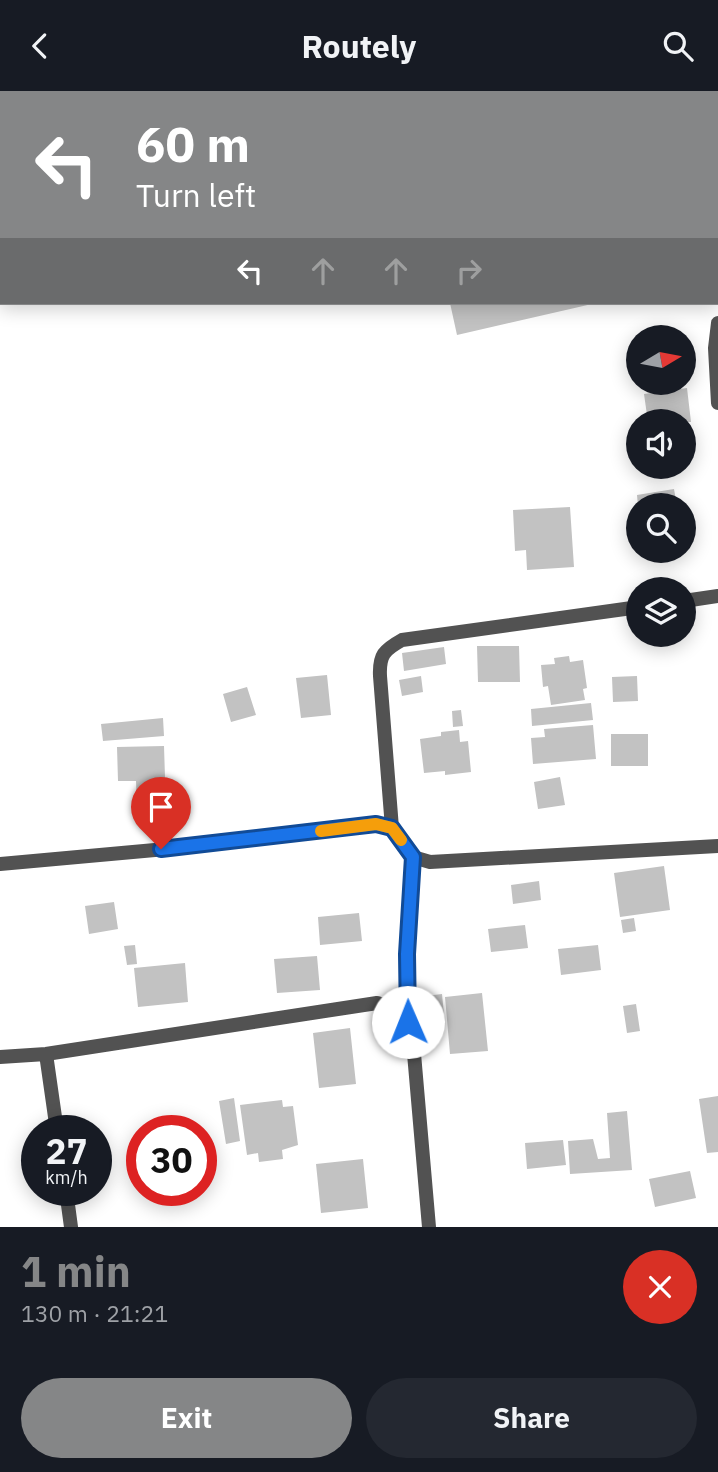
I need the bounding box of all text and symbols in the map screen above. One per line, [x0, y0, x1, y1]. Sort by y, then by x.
text: Routely [302, 25, 416, 67]
icon: back [21, 27, 59, 65]
icon: search [659, 27, 697, 65]
text: 60 m [136, 112, 250, 175]
icon: left [21, 119, 112, 210]
text: Turn left [136, 174, 256, 216]
icon: left [231, 252, 269, 290]
icon: ahead [304, 252, 342, 290]
icon: ahead [377, 252, 415, 290]
icon: right [450, 252, 488, 290]
north arrow [626, 325, 696, 395]
map controls [626, 325, 696, 647]
button: sound [626, 409, 696, 479]
button: search [626, 493, 696, 563]
button: layers [626, 577, 696, 647]
pin [131, 777, 191, 849]
icon: arrive [142, 788, 180, 826]
position arrow [371, 985, 445, 1059]
speed limit sign: 30 [126, 1115, 217, 1206]
text: 27 [45, 1128, 88, 1174]
text: km/h [45, 1166, 88, 1189]
text: 1 min [21, 1244, 131, 1299]
button: close [623, 1250, 697, 1324]
text: 130 m · 21:21 [21, 1298, 168, 1328]
button: Exit [21, 1378, 352, 1458]
button: Share [366, 1378, 697, 1458]

